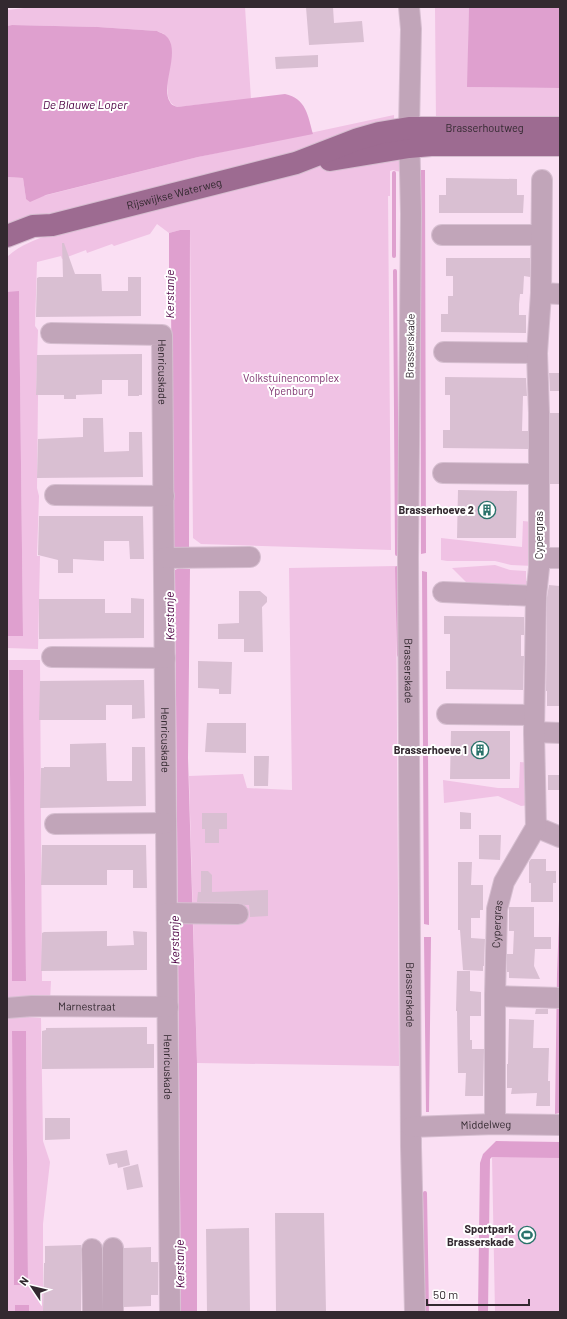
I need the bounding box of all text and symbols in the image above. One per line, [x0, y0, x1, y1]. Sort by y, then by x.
water label: De Blauwe Loper [43, 97, 128, 111]
street label: Brasserhoutweg [446, 121, 524, 134]
street label: Rijswijkse Waterweg [125, 175, 223, 212]
water label: Kerstanje [162, 270, 176, 318]
street label: Brasserskade [402, 313, 417, 379]
street label: Henricuskade [156, 339, 170, 405]
park label: Volkstuinencomplex Ypenburg [243, 371, 339, 397]
building icon: Brasserhoeve 2 [477, 500, 497, 520]
place label: Brasserhoeve 2 [399, 503, 474, 516]
street label: Cypergras [532, 511, 545, 559]
water label: Kerstanje [162, 592, 176, 641]
street label: Brasserskade [402, 638, 416, 704]
street label: Henricuskade [159, 707, 173, 773]
building icon: Brasserhoeve 1 [470, 740, 490, 760]
place label: Brasserhoeve 1 [394, 743, 467, 756]
street label: Cypergras [489, 898, 505, 948]
water label: Kerstanje [167, 916, 181, 965]
street label: Brasserskade [404, 962, 417, 1028]
street label: Marnestraat [58, 999, 116, 1013]
street label: Henricuskade [162, 1034, 175, 1100]
street label: Middelweg [460, 1117, 511, 1131]
place label: Sportpark Brasserskade [447, 1222, 514, 1248]
sports icon: Sportpark Brasserskade [517, 1225, 537, 1245]
water label: Kerstanje [172, 1240, 186, 1289]
north arrow [12, 1267, 52, 1307]
text: N [16, 1274, 31, 1288]
scale bar [427, 1281, 529, 1307]
text: 50 m [433, 1287, 458, 1301]

